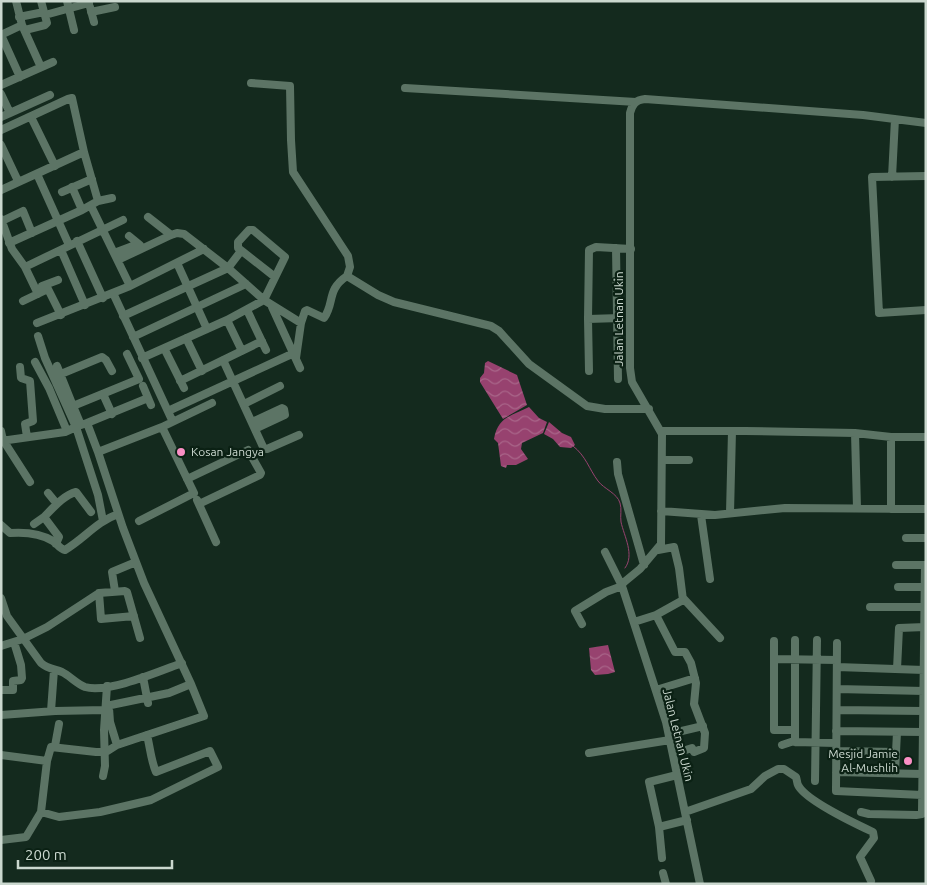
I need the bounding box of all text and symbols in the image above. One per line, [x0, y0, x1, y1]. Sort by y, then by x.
street label: Jalan Letnan Ukin [612, 271, 625, 367]
place label: Kosan Jangya [191, 445, 264, 458]
marker: Kosan Jangya [175, 446, 187, 458]
street label: Jalan Letnan Ukin [661, 687, 696, 783]
place label: Mesjid Jamie Al-Mushlih [828, 747, 898, 774]
marker: Mesjid Jamie Al-Mushlih [902, 755, 914, 767]
scale bar [18, 838, 171, 870]
text: 200 m [25, 846, 67, 863]

